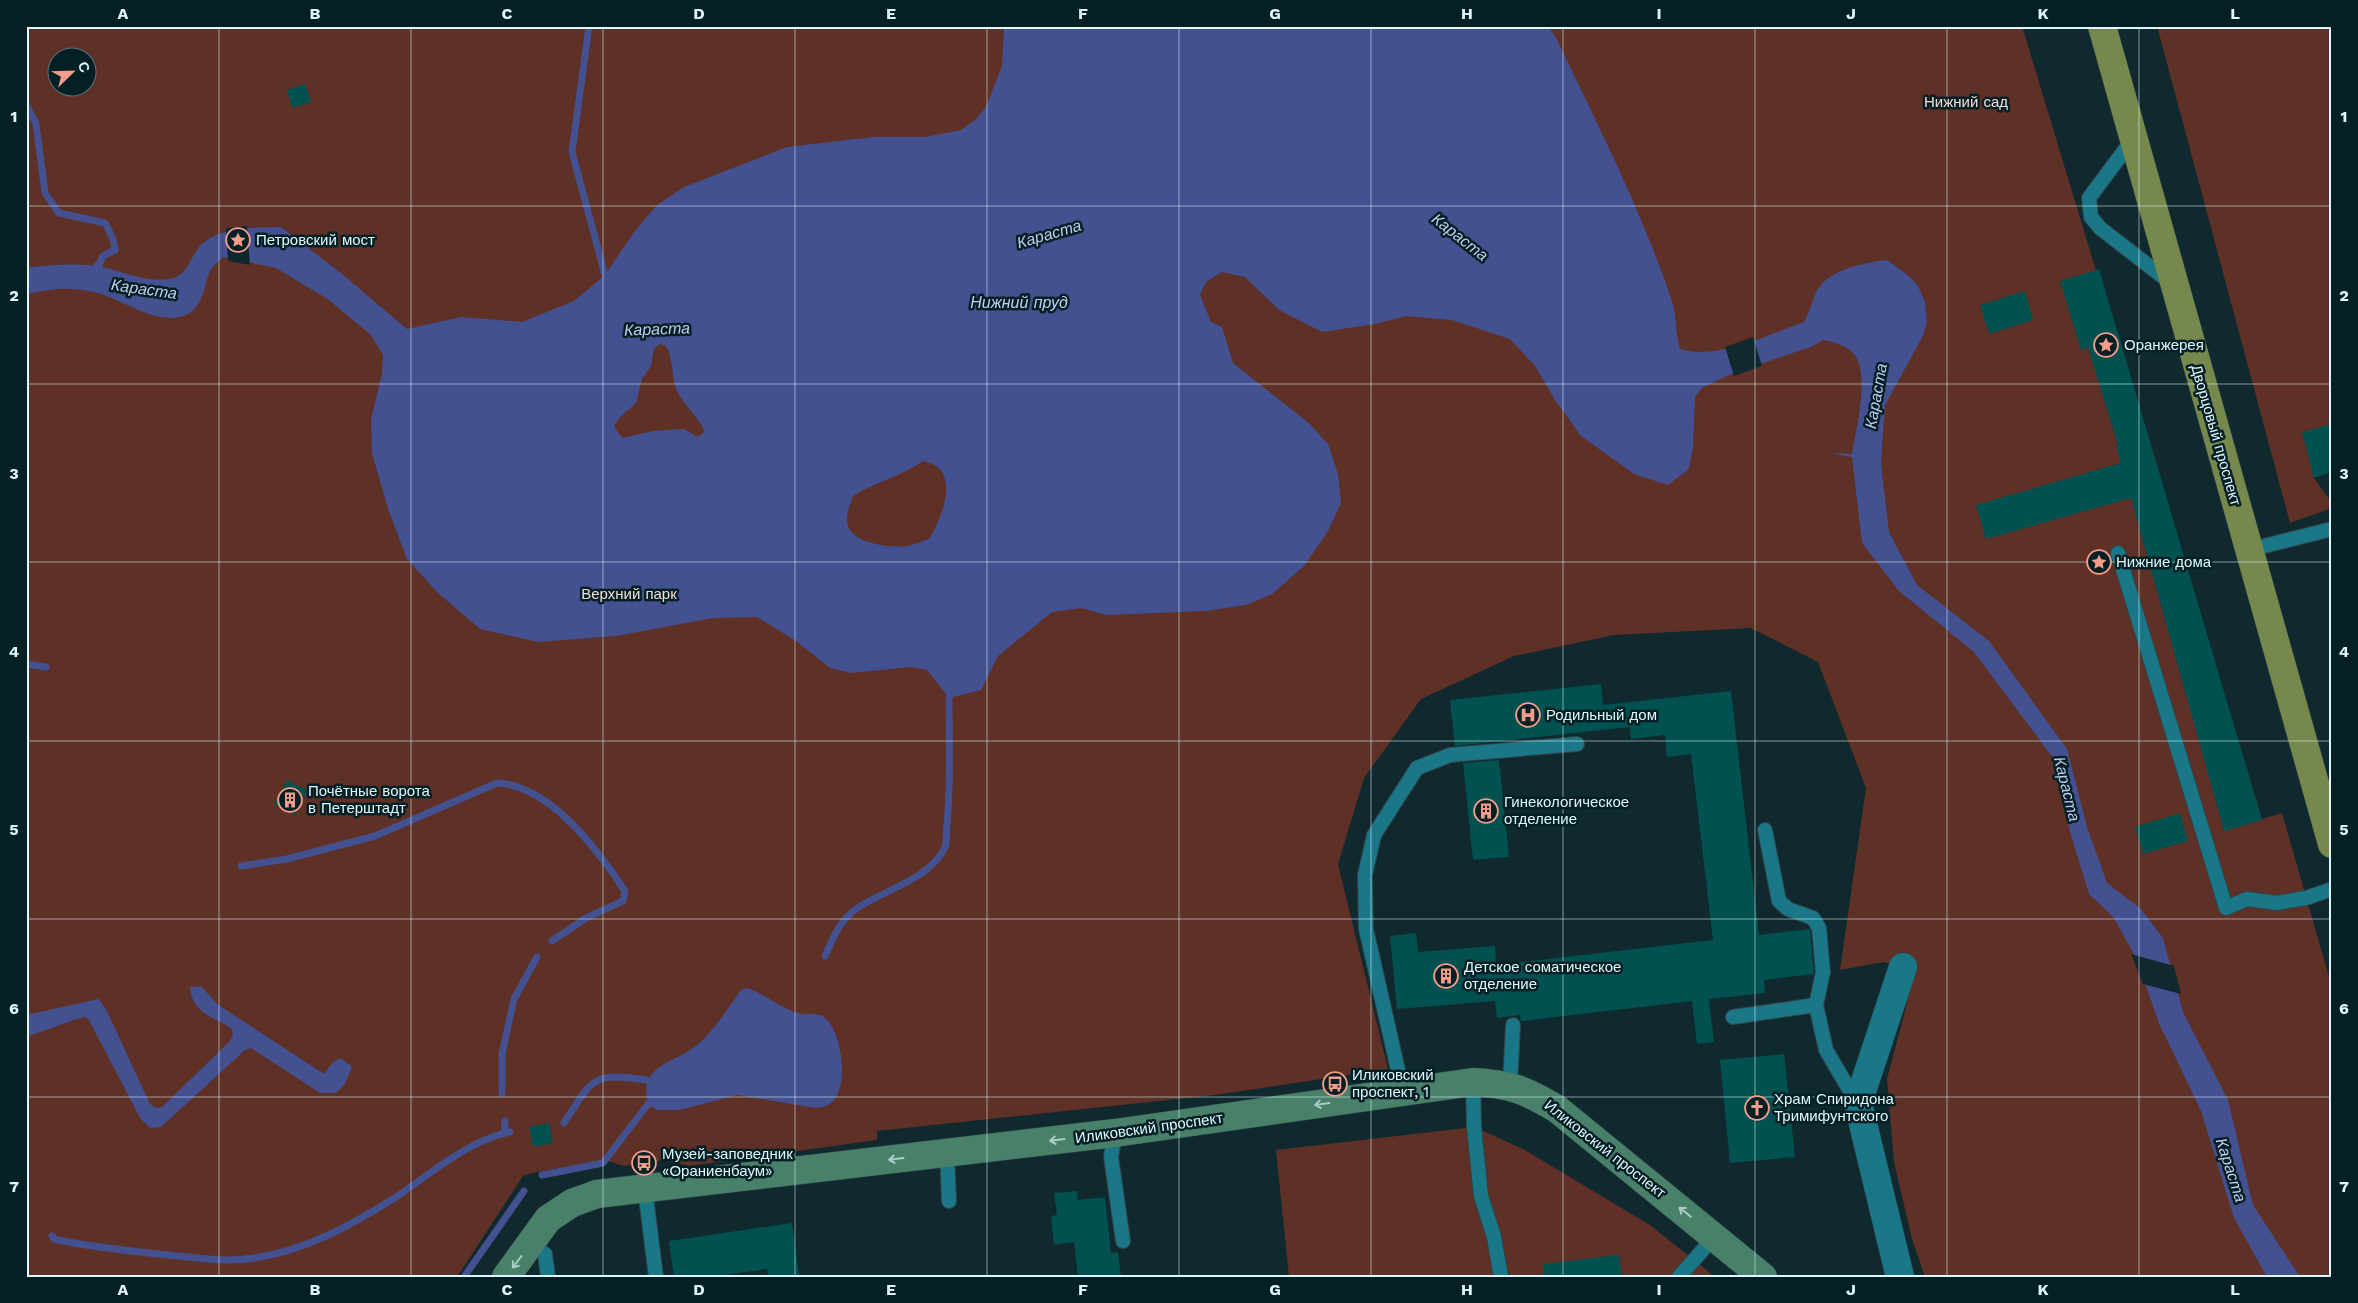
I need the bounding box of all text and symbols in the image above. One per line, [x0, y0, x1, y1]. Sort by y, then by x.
text: A [118, 4, 129, 23]
text: B [310, 4, 321, 23]
text: C [502, 4, 513, 23]
text: D [693, 4, 705, 23]
text: E [886, 4, 896, 23]
text: F [1078, 4, 1088, 23]
text: G [1269, 4, 1281, 23]
text: H [1461, 4, 1473, 23]
text: I [1656, 4, 1662, 23]
text: J [1846, 4, 1856, 23]
text: K [2037, 4, 2049, 23]
text: L [2230, 4, 2240, 23]
north arrow [48, 48, 98, 98]
text: С [75, 59, 93, 75]
park label: Нижний сад [1924, 93, 2008, 111]
text: 1 [11, 107, 17, 126]
text: 1 [2341, 107, 2347, 126]
water label: Караста [1428, 209, 1492, 265]
water label: Караста [1015, 216, 1084, 252]
place icon: Петровский мост [225, 227, 251, 253]
place label: Петровский мост [256, 231, 375, 249]
water label: Караста [110, 275, 178, 303]
text: 2 [9, 286, 19, 305]
text: 2 [2339, 286, 2349, 305]
water label: Нижний пруд [970, 293, 1068, 312]
water label: Караста [624, 318, 690, 340]
place icon: Оранжерея [2093, 332, 2119, 358]
place label: Оранжерея [2124, 336, 2204, 354]
water label: Караста [1861, 362, 1891, 430]
street label: Дворцовый проспект [2187, 362, 2245, 508]
text: 3 [9, 464, 19, 483]
text: 3 [2339, 464, 2349, 483]
place icon: Нижние дома [2086, 549, 2112, 575]
place label: Нижние дома [2116, 553, 2212, 571]
park label: Верхний парк [581, 585, 677, 603]
text: 4 [9, 642, 19, 661]
text: 4 [2339, 642, 2349, 661]
hospital icon: Родильный дом [1515, 702, 1541, 728]
place label: Родильный дом [1546, 706, 1657, 724]
water label: Караста [2050, 755, 2084, 823]
place label: Почётные ворота в Петерштадт [308, 782, 431, 817]
building icon: Почётные ворота в Петерштадт [277, 787, 303, 813]
place label: Гинекологическое отделение [1504, 793, 1629, 828]
building icon: Гинекологическое отделение [1473, 798, 1499, 824]
text: 5 [9, 820, 19, 839]
text: 5 [2339, 820, 2349, 839]
place label: Детское соматическое отделение [1464, 958, 1621, 993]
building icon: Детское соматическое отделение [1433, 963, 1459, 989]
text: 6 [9, 999, 19, 1018]
text: 6 [2339, 999, 2349, 1018]
place label: Иликовский проспект, 1 [1352, 1066, 1434, 1101]
bus stop icon: Иликовский проспект, 1 [1322, 1071, 1348, 1097]
place label: Храм Спиридона Тримифунтского [1774, 1090, 1895, 1125]
church icon: Храм Спиридона Тримифунтского [1744, 1095, 1770, 1121]
street label: Иликовский проспект [1541, 1096, 1669, 1202]
one-way arrow [1314, 1099, 1330, 1109]
street label: Иликовский проспект [1074, 1109, 1224, 1147]
one-way arrow [1049, 1135, 1065, 1145]
water label: Караста [2212, 1136, 2250, 1204]
place label: Музей-заповедник «Ораниенбаум» [662, 1145, 793, 1180]
bus stop icon: Музей-заповедник «Ораниенбаум» [631, 1150, 657, 1176]
one-way arrow [888, 1154, 904, 1164]
text: 7 [9, 1177, 19, 1196]
text: 7 [2339, 1177, 2349, 1196]
one-way arrow [1679, 1207, 1692, 1218]
one-way arrow [511, 1255, 522, 1268]
text: A [118, 1280, 129, 1299]
text: B [310, 1280, 321, 1299]
text: C [502, 1280, 513, 1299]
text: D [693, 1280, 705, 1299]
text: E [886, 1280, 896, 1299]
text: F [1078, 1280, 1088, 1299]
text: G [1269, 1280, 1281, 1299]
text: H [1461, 1280, 1473, 1299]
text: I [1656, 1280, 1662, 1299]
text: J [1846, 1280, 1856, 1299]
text: K [2037, 1280, 2049, 1299]
text: L [2230, 1280, 2240, 1299]

